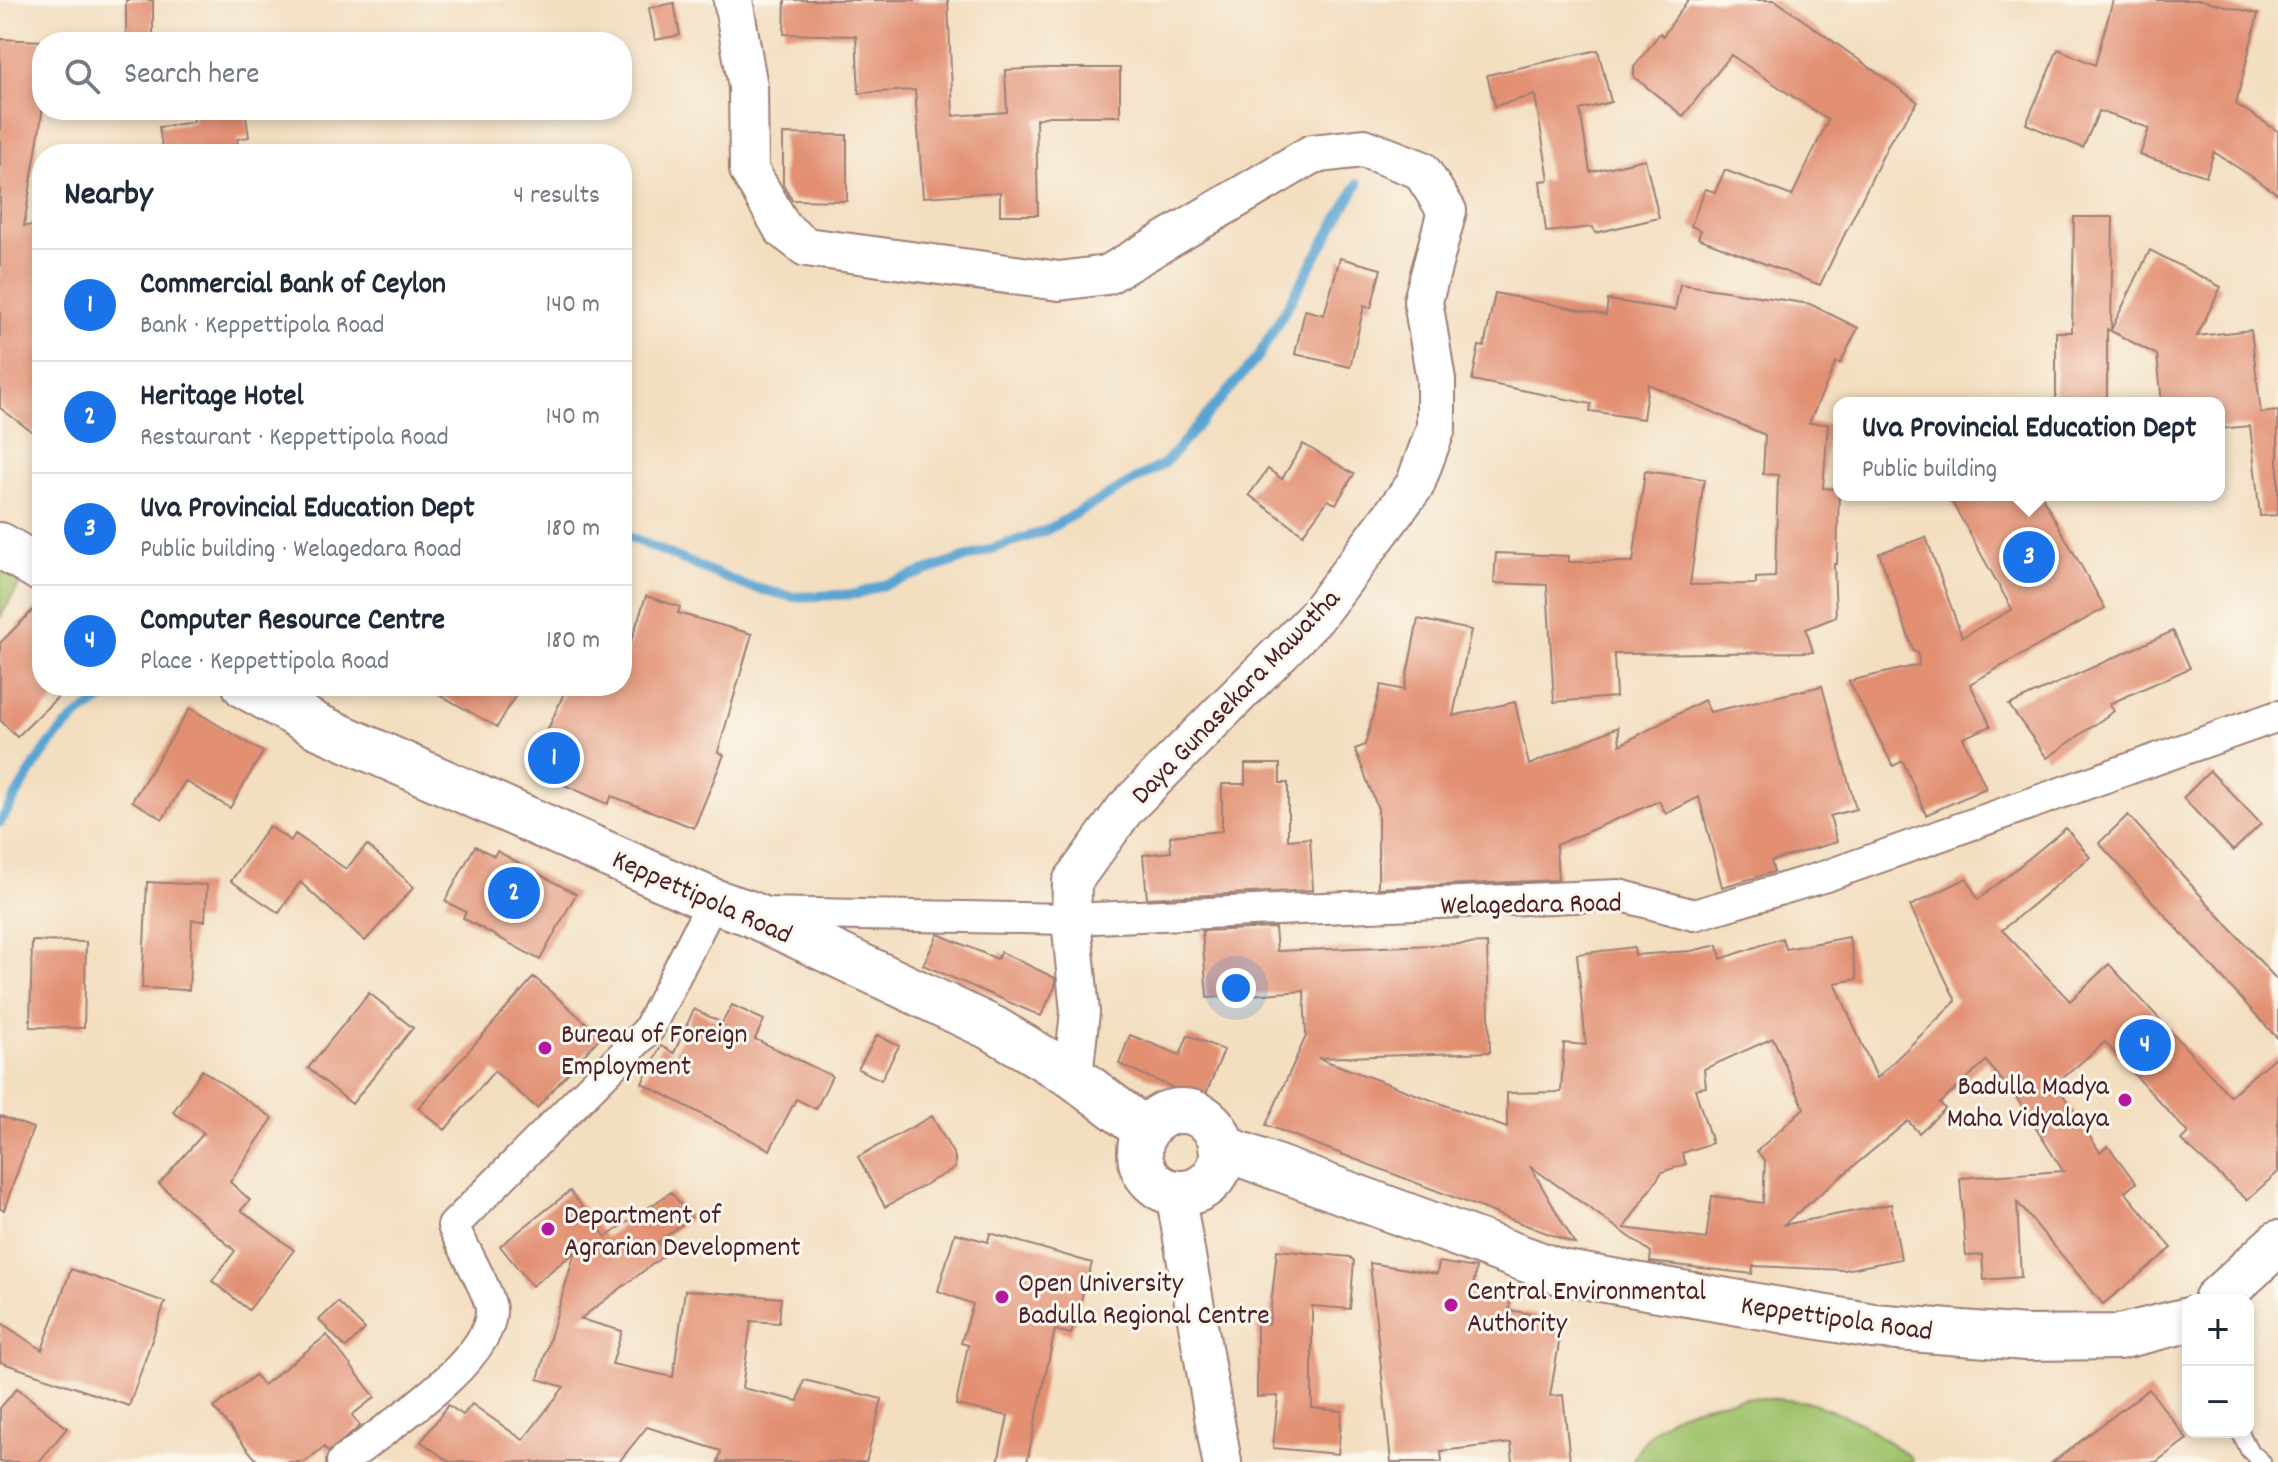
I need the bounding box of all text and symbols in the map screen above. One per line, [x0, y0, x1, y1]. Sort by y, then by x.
search box [32, 32, 632, 120]
icon: search [60, 54, 104, 98]
text: Search here [124, 55, 260, 98]
text: Nearby [64, 172, 153, 221]
text: 4 results [513, 178, 600, 215]
text: Commercial Bank of Ceylon [140, 265, 446, 308]
text: 1 [87, 287, 93, 324]
text: 140 m [546, 287, 600, 324]
text: Bank · Keppettipola Road [140, 308, 384, 345]
text: Heritage Hotel [140, 377, 304, 420]
popup [1833, 397, 2225, 501]
text: 2 [84, 399, 96, 436]
text: 140 m [546, 399, 600, 436]
text: Uva Provincial Education Dept [1862, 409, 2196, 452]
text: Restaurant · Keppettipola Road [140, 420, 449, 457]
text: Public building [1862, 452, 1997, 489]
text: Uva Provincial Education Dept [140, 489, 474, 532]
text: 3 [84, 511, 96, 548]
text: 180 m [546, 511, 600, 548]
pin: 3 [2003, 527, 2055, 587]
text: Public building · Welagedara Road [140, 532, 462, 569]
street label: Daya Gunasekara Mawatha [1124, 581, 1352, 815]
text: Computer Resource Centre [140, 601, 445, 644]
text: 4 [85, 623, 95, 660]
text: 180 m [546, 623, 600, 660]
text: Place · Keppettipola Road [140, 644, 389, 681]
pin: 1 [528, 728, 580, 788]
street label: Keppettipola Road [605, 842, 797, 957]
pin: 2 [488, 863, 540, 923]
street label: Welagedara Road [1440, 885, 1622, 929]
your location [1216, 968, 1256, 1008]
pin: 4 [2119, 1015, 2171, 1075]
place label: Bureau of Foreign Employment [561, 1017, 747, 1089]
marker: Bureau of Foreign Employment [536, 1039, 554, 1057]
place label: Badulla Madya Maha Vidyalaya [1947, 1069, 2110, 1141]
marker: Badulla Madya Maha Vidyalaya [2116, 1091, 2134, 1109]
place label: Department of Agrarian Development [564, 1198, 801, 1270]
marker: Department of Agrarian Development [539, 1220, 557, 1238]
place label: Open University Badulla Regional Centre [1018, 1266, 1270, 1338]
place label: Central Environmental Authority [1467, 1274, 1706, 1346]
marker: Open University Badulla Regional Centre [993, 1288, 1011, 1306]
street label: Keppettipola Road [1738, 1288, 1935, 1354]
map controls [2182, 1294, 2254, 1438]
button: + [2182, 1294, 2254, 1366]
marker: Central Environmental Authority [1442, 1296, 1460, 1314]
button: − [2182, 1366, 2254, 1438]

